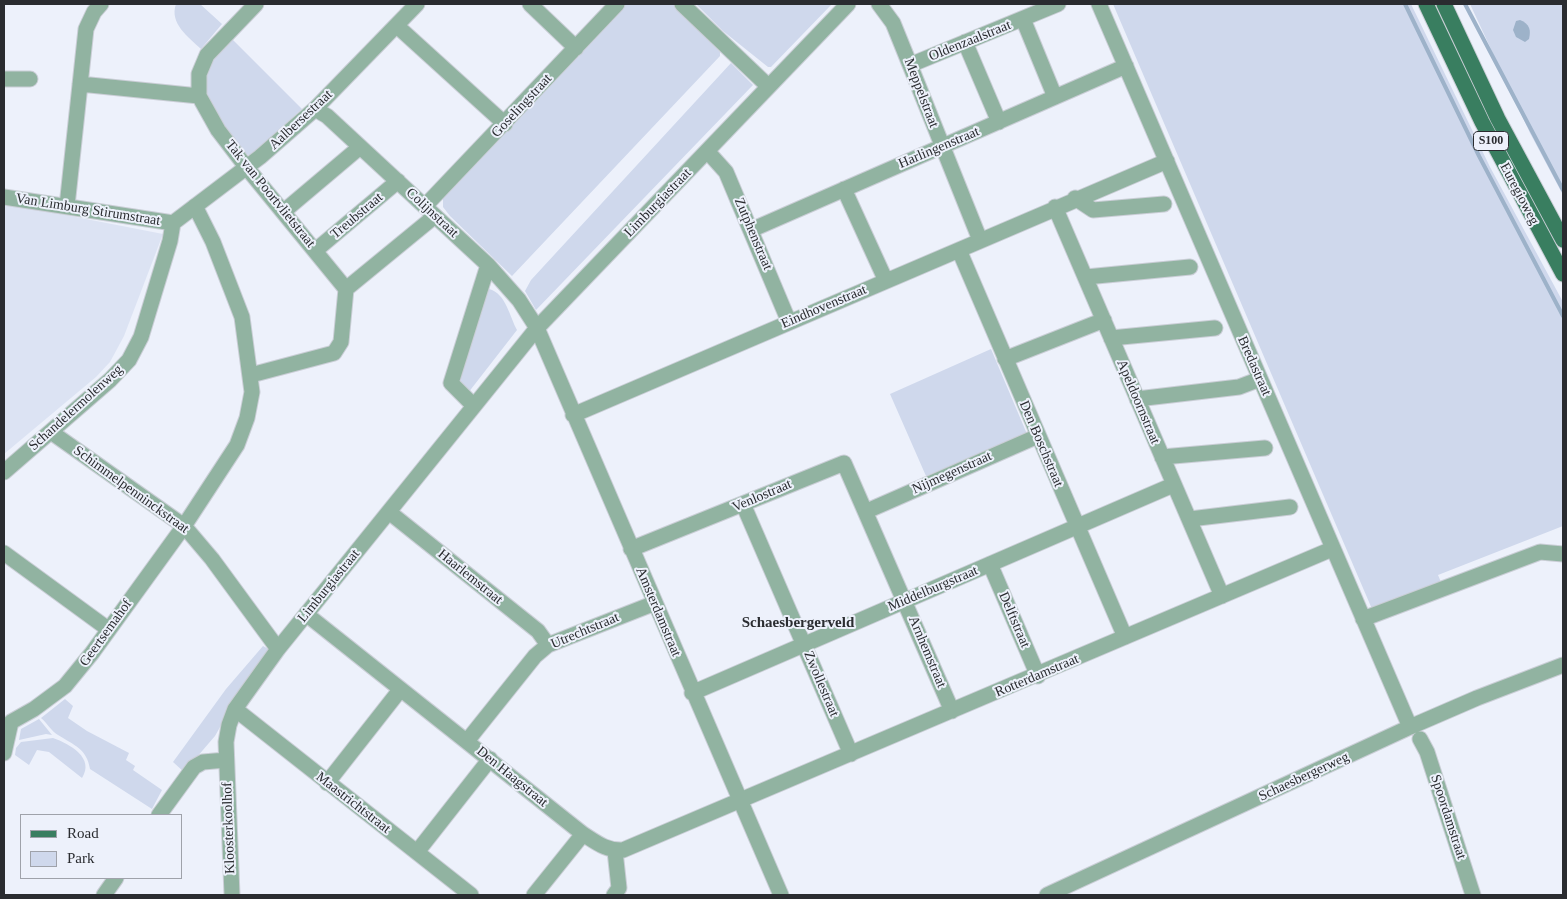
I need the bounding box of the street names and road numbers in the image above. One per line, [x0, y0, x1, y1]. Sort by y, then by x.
street label: Oldenzaalstraat [926, 17, 1014, 65]
street label: Meppelstraat [900, 56, 942, 130]
street label: Goselingstraat [488, 71, 556, 141]
street label: Aalbersestraat [266, 87, 336, 153]
street label: Harlingenstraat [896, 123, 982, 173]
road number: S100 [1474, 132, 1508, 150]
street label: Tak van Poortvlietstraat [221, 137, 319, 251]
street label: Euregioweg [1496, 160, 1542, 228]
street label: Limburgiastraat [621, 165, 695, 241]
street label: Colijnstraat [402, 185, 462, 241]
street label: Treubstraat [327, 189, 387, 243]
street label: Van Limburg Stirumstraat [15, 190, 161, 230]
street label: Zutphenstraat [730, 195, 776, 273]
street label: Eindhovenstraat [779, 281, 869, 333]
street label: Bredastraat [1233, 333, 1275, 399]
street label: Apeldoornstraat [1113, 357, 1163, 447]
street label: Schandelermolenweg [26, 361, 126, 455]
street label: Den Boschstraat [1015, 398, 1067, 490]
street label: Schimmelpenninckstraat [70, 443, 192, 537]
street label: Nijmegenstraat [910, 448, 994, 498]
street label: Venlostraat [730, 476, 794, 516]
street label: Limburgiastraat [294, 546, 364, 626]
street label: Haarlemstraat [434, 546, 506, 608]
street label: Middelburgstraat [885, 562, 981, 616]
street label: Amsterdamstraat [632, 565, 684, 659]
street label: Delftstraat [995, 590, 1033, 650]
street label: Geertsemahof [76, 596, 136, 670]
street label: Utrechtstraat [548, 609, 622, 653]
street label: Arnhemstraat [904, 614, 950, 690]
street label: Zwollestraat [800, 649, 842, 719]
street label: Rotterdamstraat [993, 651, 1081, 701]
street label: Den Haagstraat [473, 743, 551, 811]
street label: Schaesbergerweg [1256, 749, 1352, 805]
street label: Maastrichtstraat [312, 769, 394, 837]
street label: Spoordamstraat [1426, 773, 1470, 861]
street label: Kloosterkoolhof [219, 782, 239, 874]

